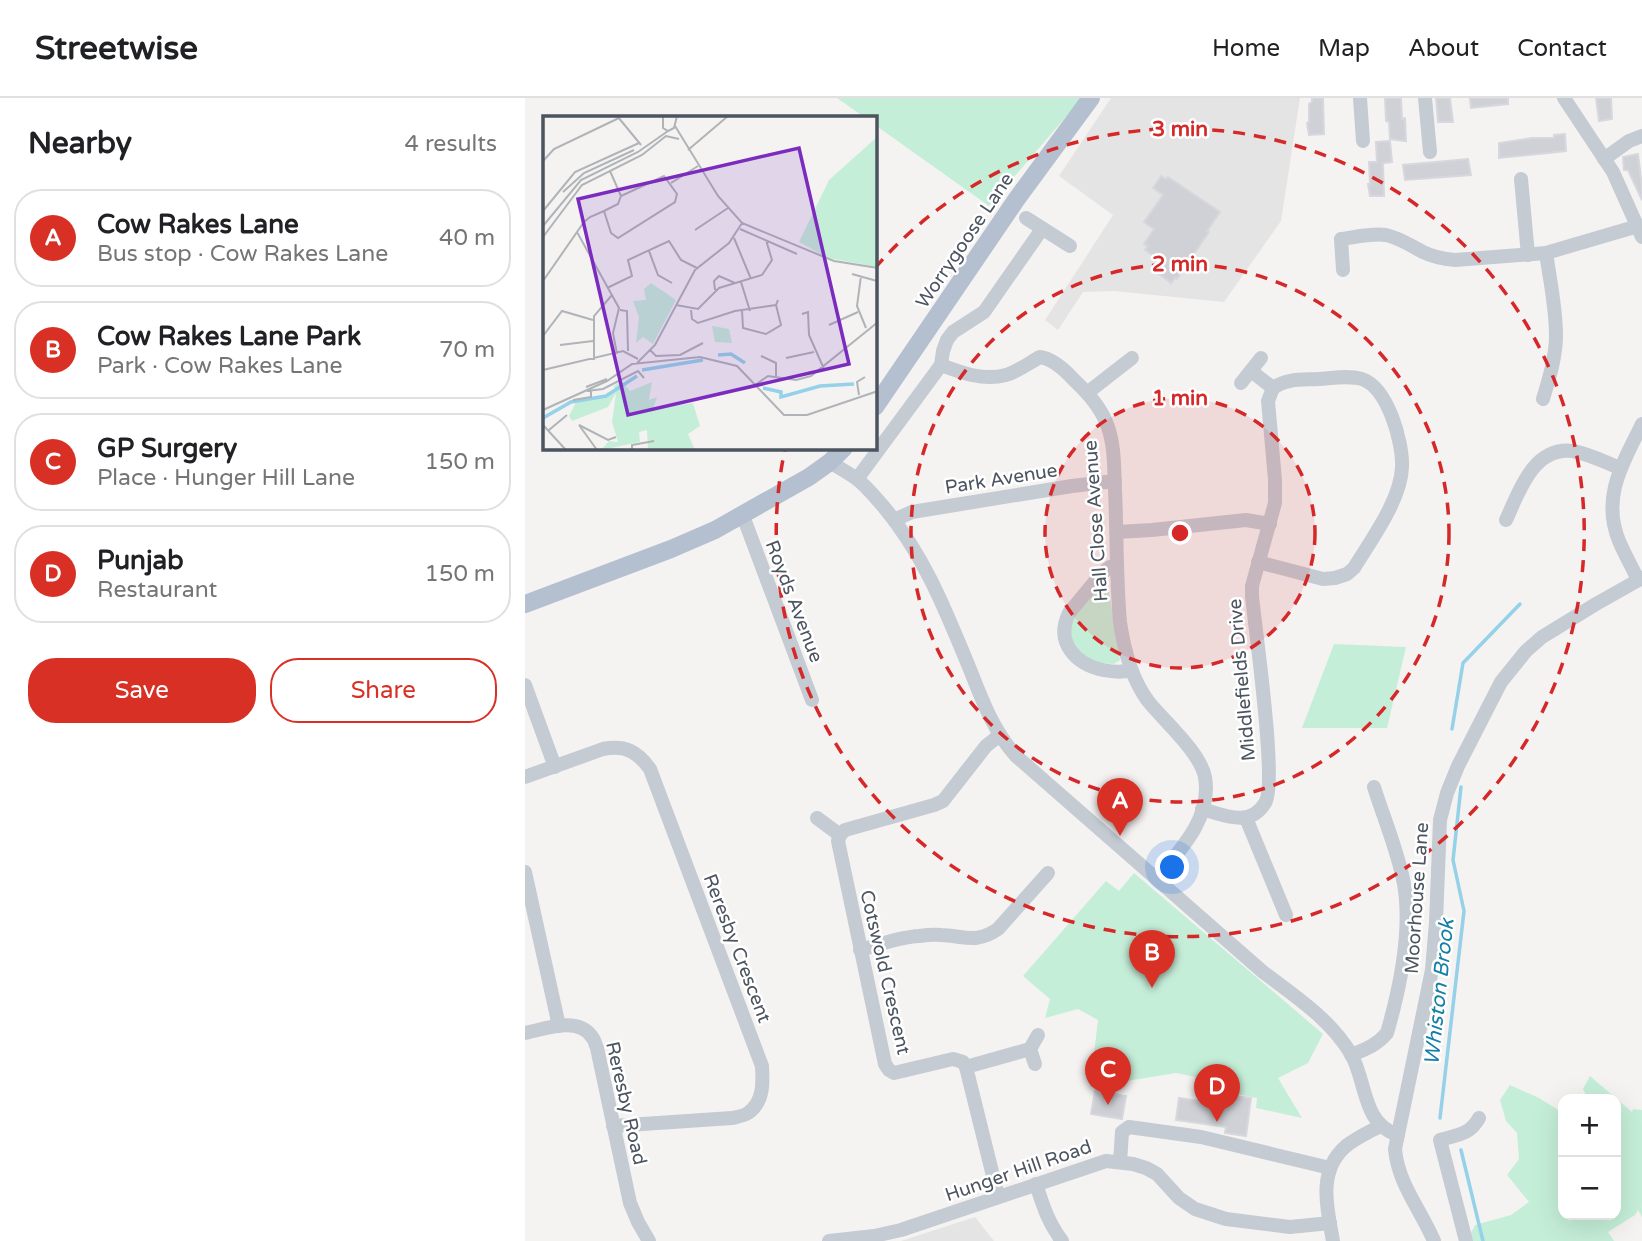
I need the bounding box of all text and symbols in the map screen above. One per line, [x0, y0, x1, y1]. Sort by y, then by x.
text: Streetwise [35, 29, 198, 68]
text: Home [1212, 34, 1280, 63]
text: Map [1318, 34, 1370, 63]
text: About [1408, 34, 1479, 63]
text: Contact [1517, 34, 1607, 63]
inset map [543, 116, 877, 450]
text: 3 min [1152, 117, 1208, 142]
text: Nearby [28, 125, 132, 162]
text: 4 results [404, 130, 497, 158]
street label: Worrygoose Lane [911, 169, 1018, 312]
text: Cow Rakes Lane [97, 209, 299, 240]
text: A [44, 224, 62, 252]
text: 40 m [439, 224, 495, 252]
text: Bus stop · Cow Rakes Lane [97, 240, 388, 268]
text: 2 min [1152, 252, 1208, 277]
text: Cow Rakes Lane Park [97, 321, 361, 352]
text: B [45, 336, 61, 364]
text: 70 m [439, 336, 495, 364]
text: Park · Cow Rakes Lane [97, 352, 343, 380]
text: 1 min [1152, 386, 1208, 411]
text: GP Surgery [97, 433, 237, 464]
street label: Hall Close Avenue [1079, 439, 1113, 602]
text: C [45, 448, 61, 476]
text: 150 m [425, 448, 495, 476]
street label: Park Avenue [943, 459, 1059, 499]
text: Place · Hunger Hill Lane [97, 464, 355, 492]
centre of rings [1168, 521, 1192, 545]
street label: Royds Avenue [761, 537, 827, 666]
text: Punjab [97, 545, 184, 576]
text: D [44, 560, 62, 588]
text: 150 m [425, 560, 495, 588]
text: Restaurant [97, 576, 217, 604]
street label: Middlefields Drive [1224, 598, 1260, 762]
button: Save [28, 658, 256, 723]
button: Share [270, 658, 497, 723]
pin: A [1097, 778, 1143, 836]
street label: Moorhouse Lane [1401, 822, 1433, 975]
your location [1155, 850, 1189, 884]
street label: Reresby Crescent [699, 871, 776, 1026]
street label: Cotswold Crescent [855, 888, 915, 1057]
water label: Whiston Brook [1419, 916, 1460, 1067]
pin: B [1129, 930, 1175, 988]
street label: Reresby Road [601, 1039, 651, 1167]
pin: C [1085, 1047, 1131, 1105]
pin: D [1194, 1064, 1240, 1122]
map controls [1558, 1094, 1621, 1220]
button: + [1558, 1094, 1621, 1157]
street label: Hunger Hill Road [942, 1136, 1094, 1206]
button: − [1558, 1157, 1621, 1220]

